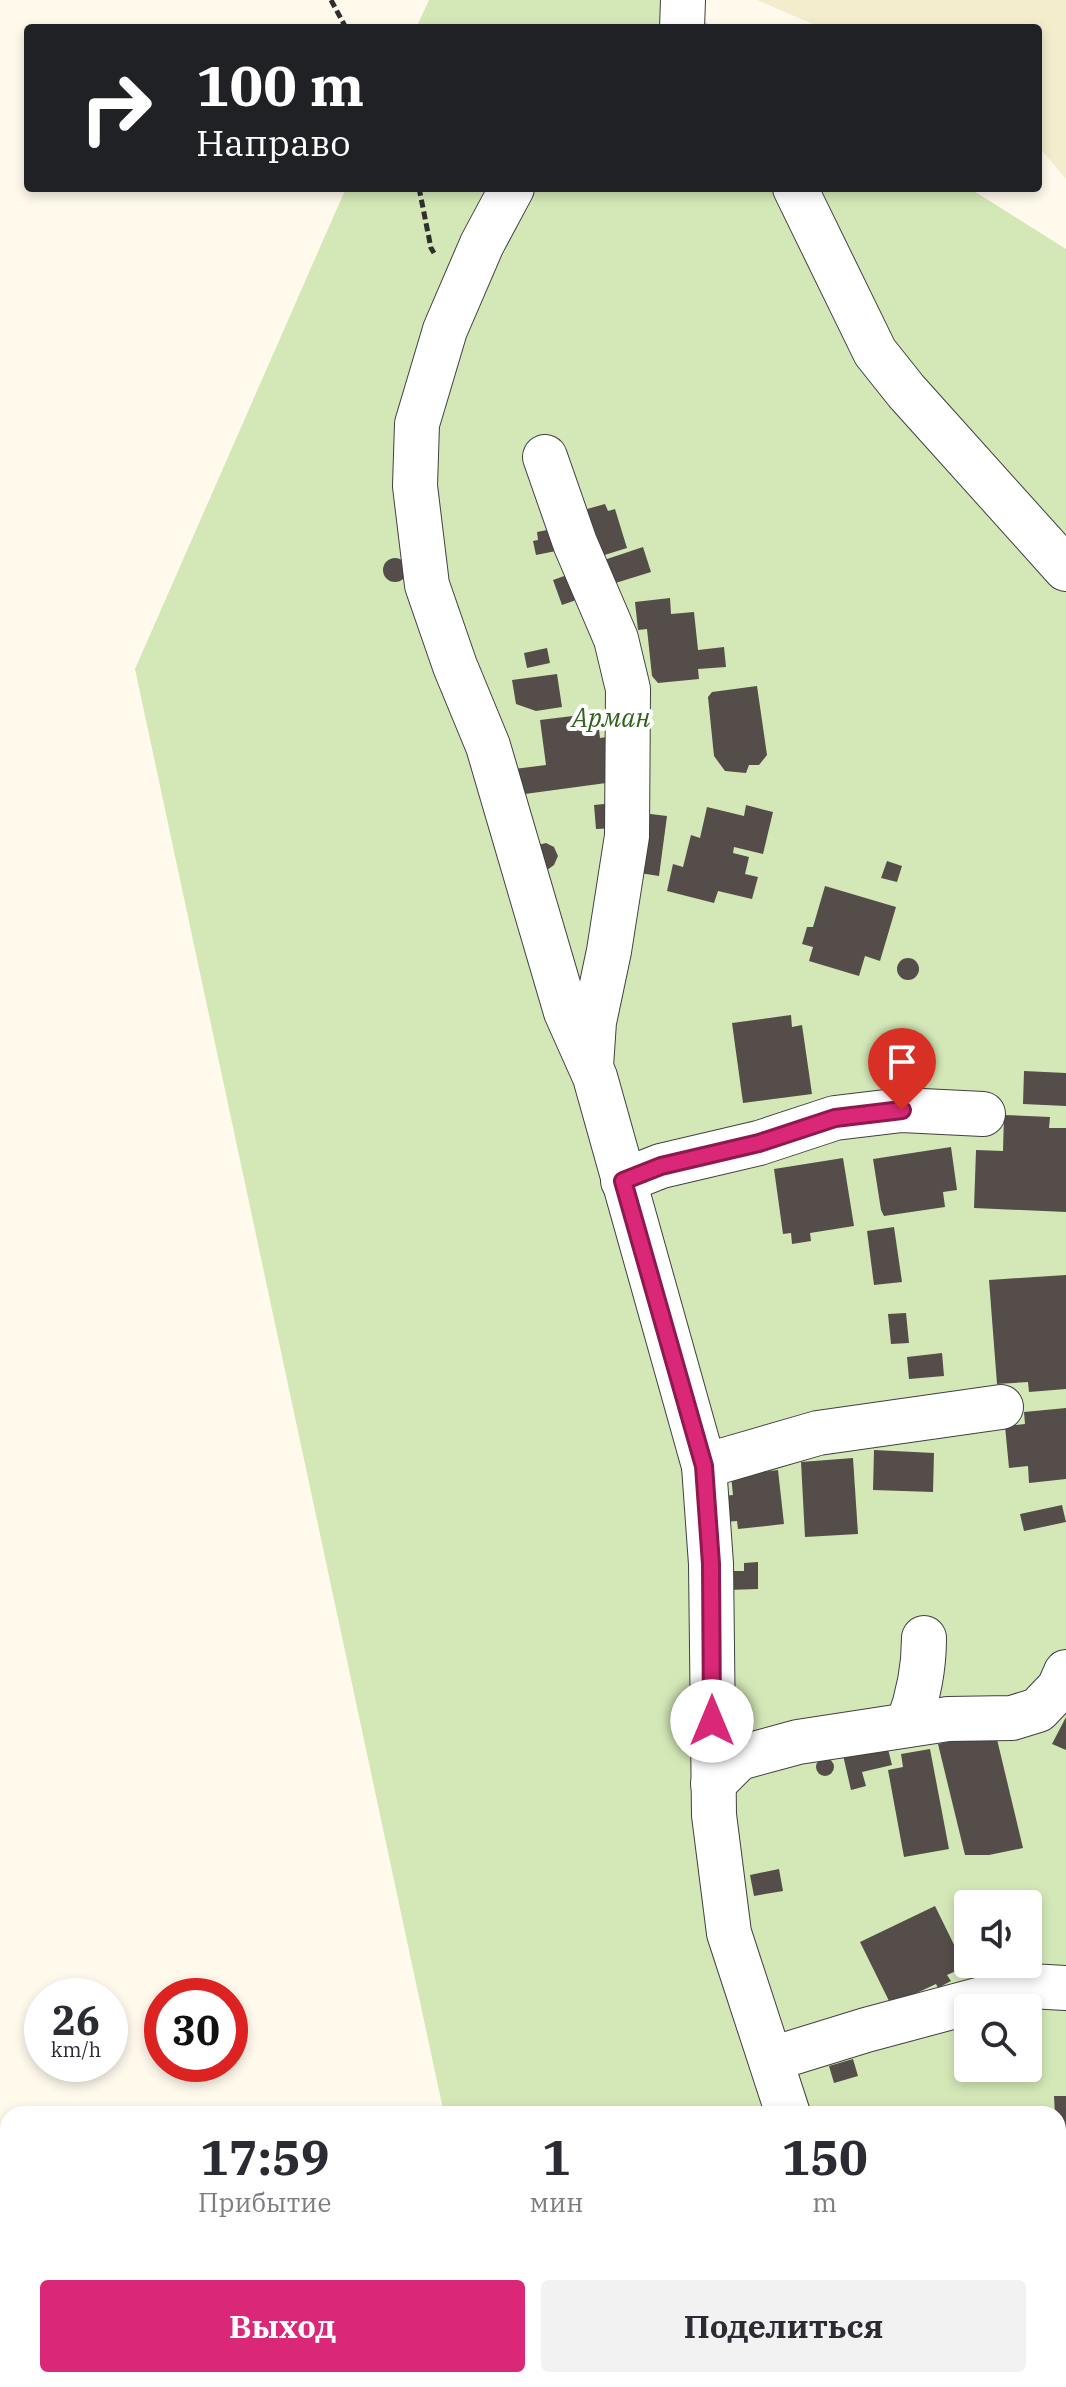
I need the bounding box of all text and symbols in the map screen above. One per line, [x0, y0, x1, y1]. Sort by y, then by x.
text: 100 m [196, 49, 364, 121]
icon: right [64, 56, 168, 160]
text: Направо [196, 119, 351, 166]
park label: Арман [570, 700, 650, 734]
pin [868, 1028, 936, 1110]
icon: arrive [880, 1040, 924, 1084]
position arrow [670, 1679, 754, 1763]
map controls [954, 1890, 1042, 2082]
button: sound [954, 1890, 1042, 1978]
speed limit sign: 30 [144, 1978, 248, 2082]
text: 26 [52, 1994, 100, 2046]
button: search [954, 1994, 1042, 2082]
text: km/h [51, 2036, 101, 2063]
text: 17:59 [200, 2126, 330, 2188]
text: 1 [542, 2126, 571, 2188]
text: 150 [781, 2126, 868, 2188]
text: Прибытие [198, 2185, 331, 2219]
text: мин [530, 2185, 583, 2219]
text: m [812, 2185, 837, 2219]
button: Выход [40, 2280, 525, 2372]
button: Поделиться [541, 2280, 1026, 2372]

